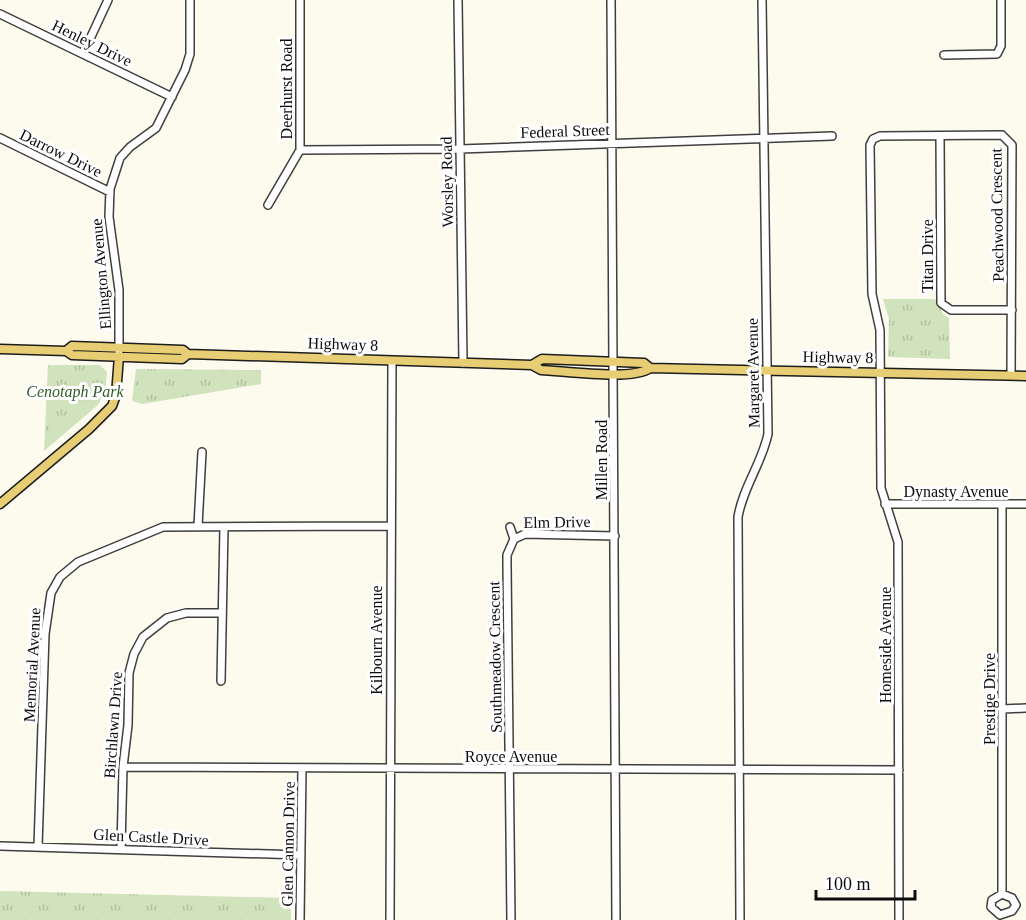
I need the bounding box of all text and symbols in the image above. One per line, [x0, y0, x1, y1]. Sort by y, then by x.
street label: Henley Drive [49, 16, 135, 71]
street label: Deerhurst Road [278, 39, 295, 139]
street label: Federal Street [520, 121, 610, 141]
street label: Darrow Drive [17, 126, 105, 180]
street label: Worsley Road [438, 136, 457, 227]
street label: Peachwood Crescent [987, 147, 1007, 282]
street label: Ellington Avenue [88, 218, 115, 330]
street label: Titan Drive [919, 219, 936, 293]
street label: Margaret Avenue [744, 318, 763, 428]
street label: Highway 8 [307, 334, 379, 355]
street label: Highway 8 [803, 348, 873, 367]
park label: Cenotaph Park [26, 383, 125, 401]
street label: Millen Road [593, 420, 610, 500]
street label: Dynasty Avenue [903, 483, 1009, 501]
street label: Elm Drive [523, 513, 591, 531]
street label: Southmeadow Crescent [485, 581, 505, 733]
street label: Kilbourn Avenue [368, 585, 385, 695]
street label: Homeside Avenue [877, 587, 894, 703]
street label: Memorial Avenue [21, 607, 43, 723]
street label: Prestige Drive [981, 653, 999, 745]
street label: Birchlawn Drive [101, 671, 125, 779]
street label: Royce Avenue [465, 748, 557, 766]
street label: Glen Cannon Drive [278, 781, 298, 907]
street label: Glen Castle Drive [93, 825, 209, 849]
scale bar [816, 863, 915, 901]
text: 100 m [825, 874, 871, 894]

